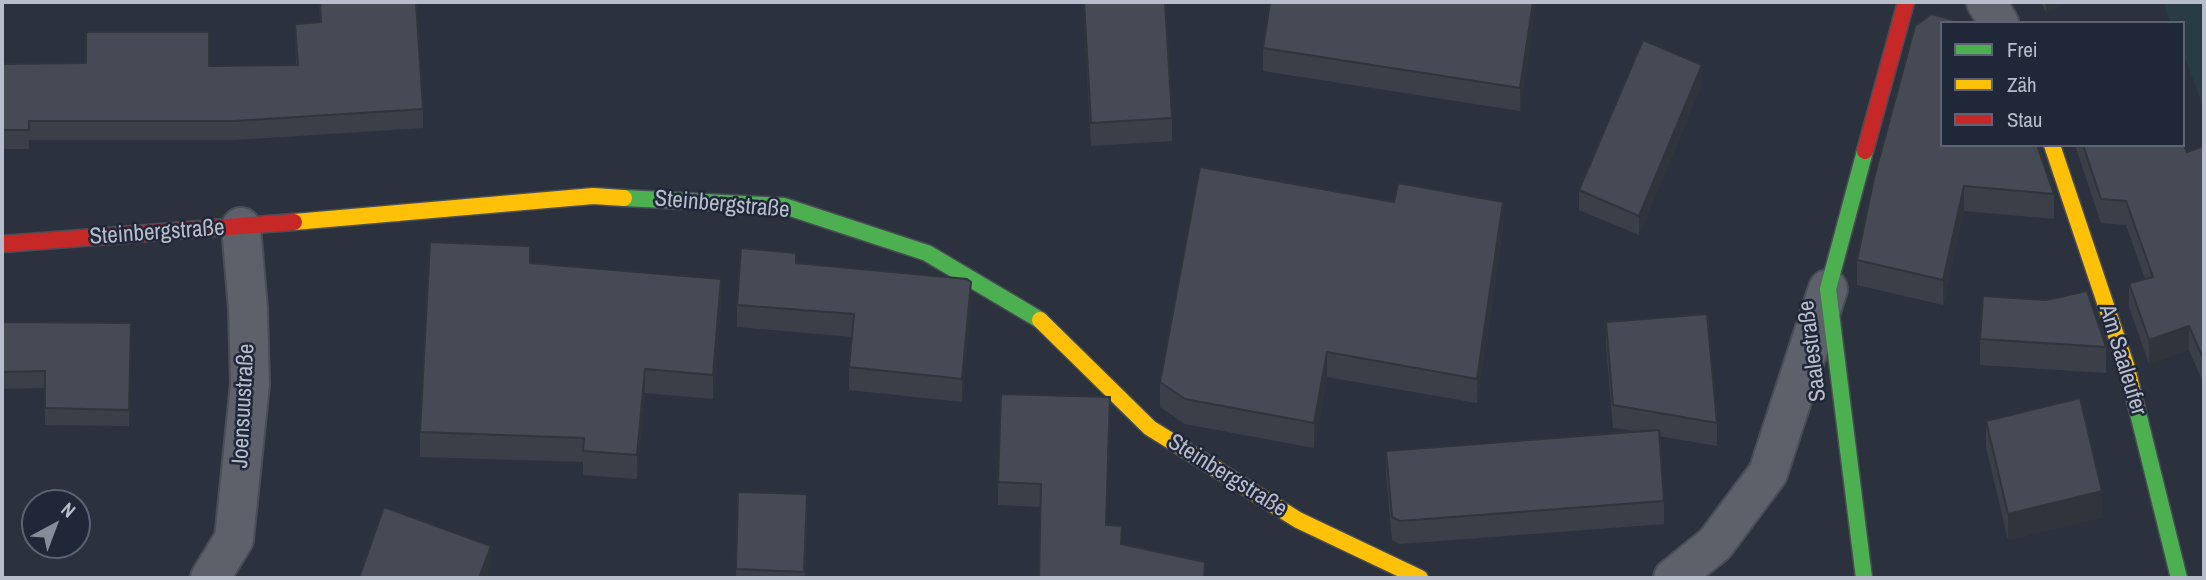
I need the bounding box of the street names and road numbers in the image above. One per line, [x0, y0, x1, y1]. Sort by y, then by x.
street label: Steinbergstraße [653, 185, 791, 225]
street label: Steinbergstraße [89, 215, 225, 251]
street label: Saalestraße [1793, 299, 1833, 403]
street label: Am Saaleufer [2092, 301, 2152, 419]
street label: Joensuustraße [227, 343, 261, 469]
street label: Steinbergstraße [1162, 428, 1292, 524]

